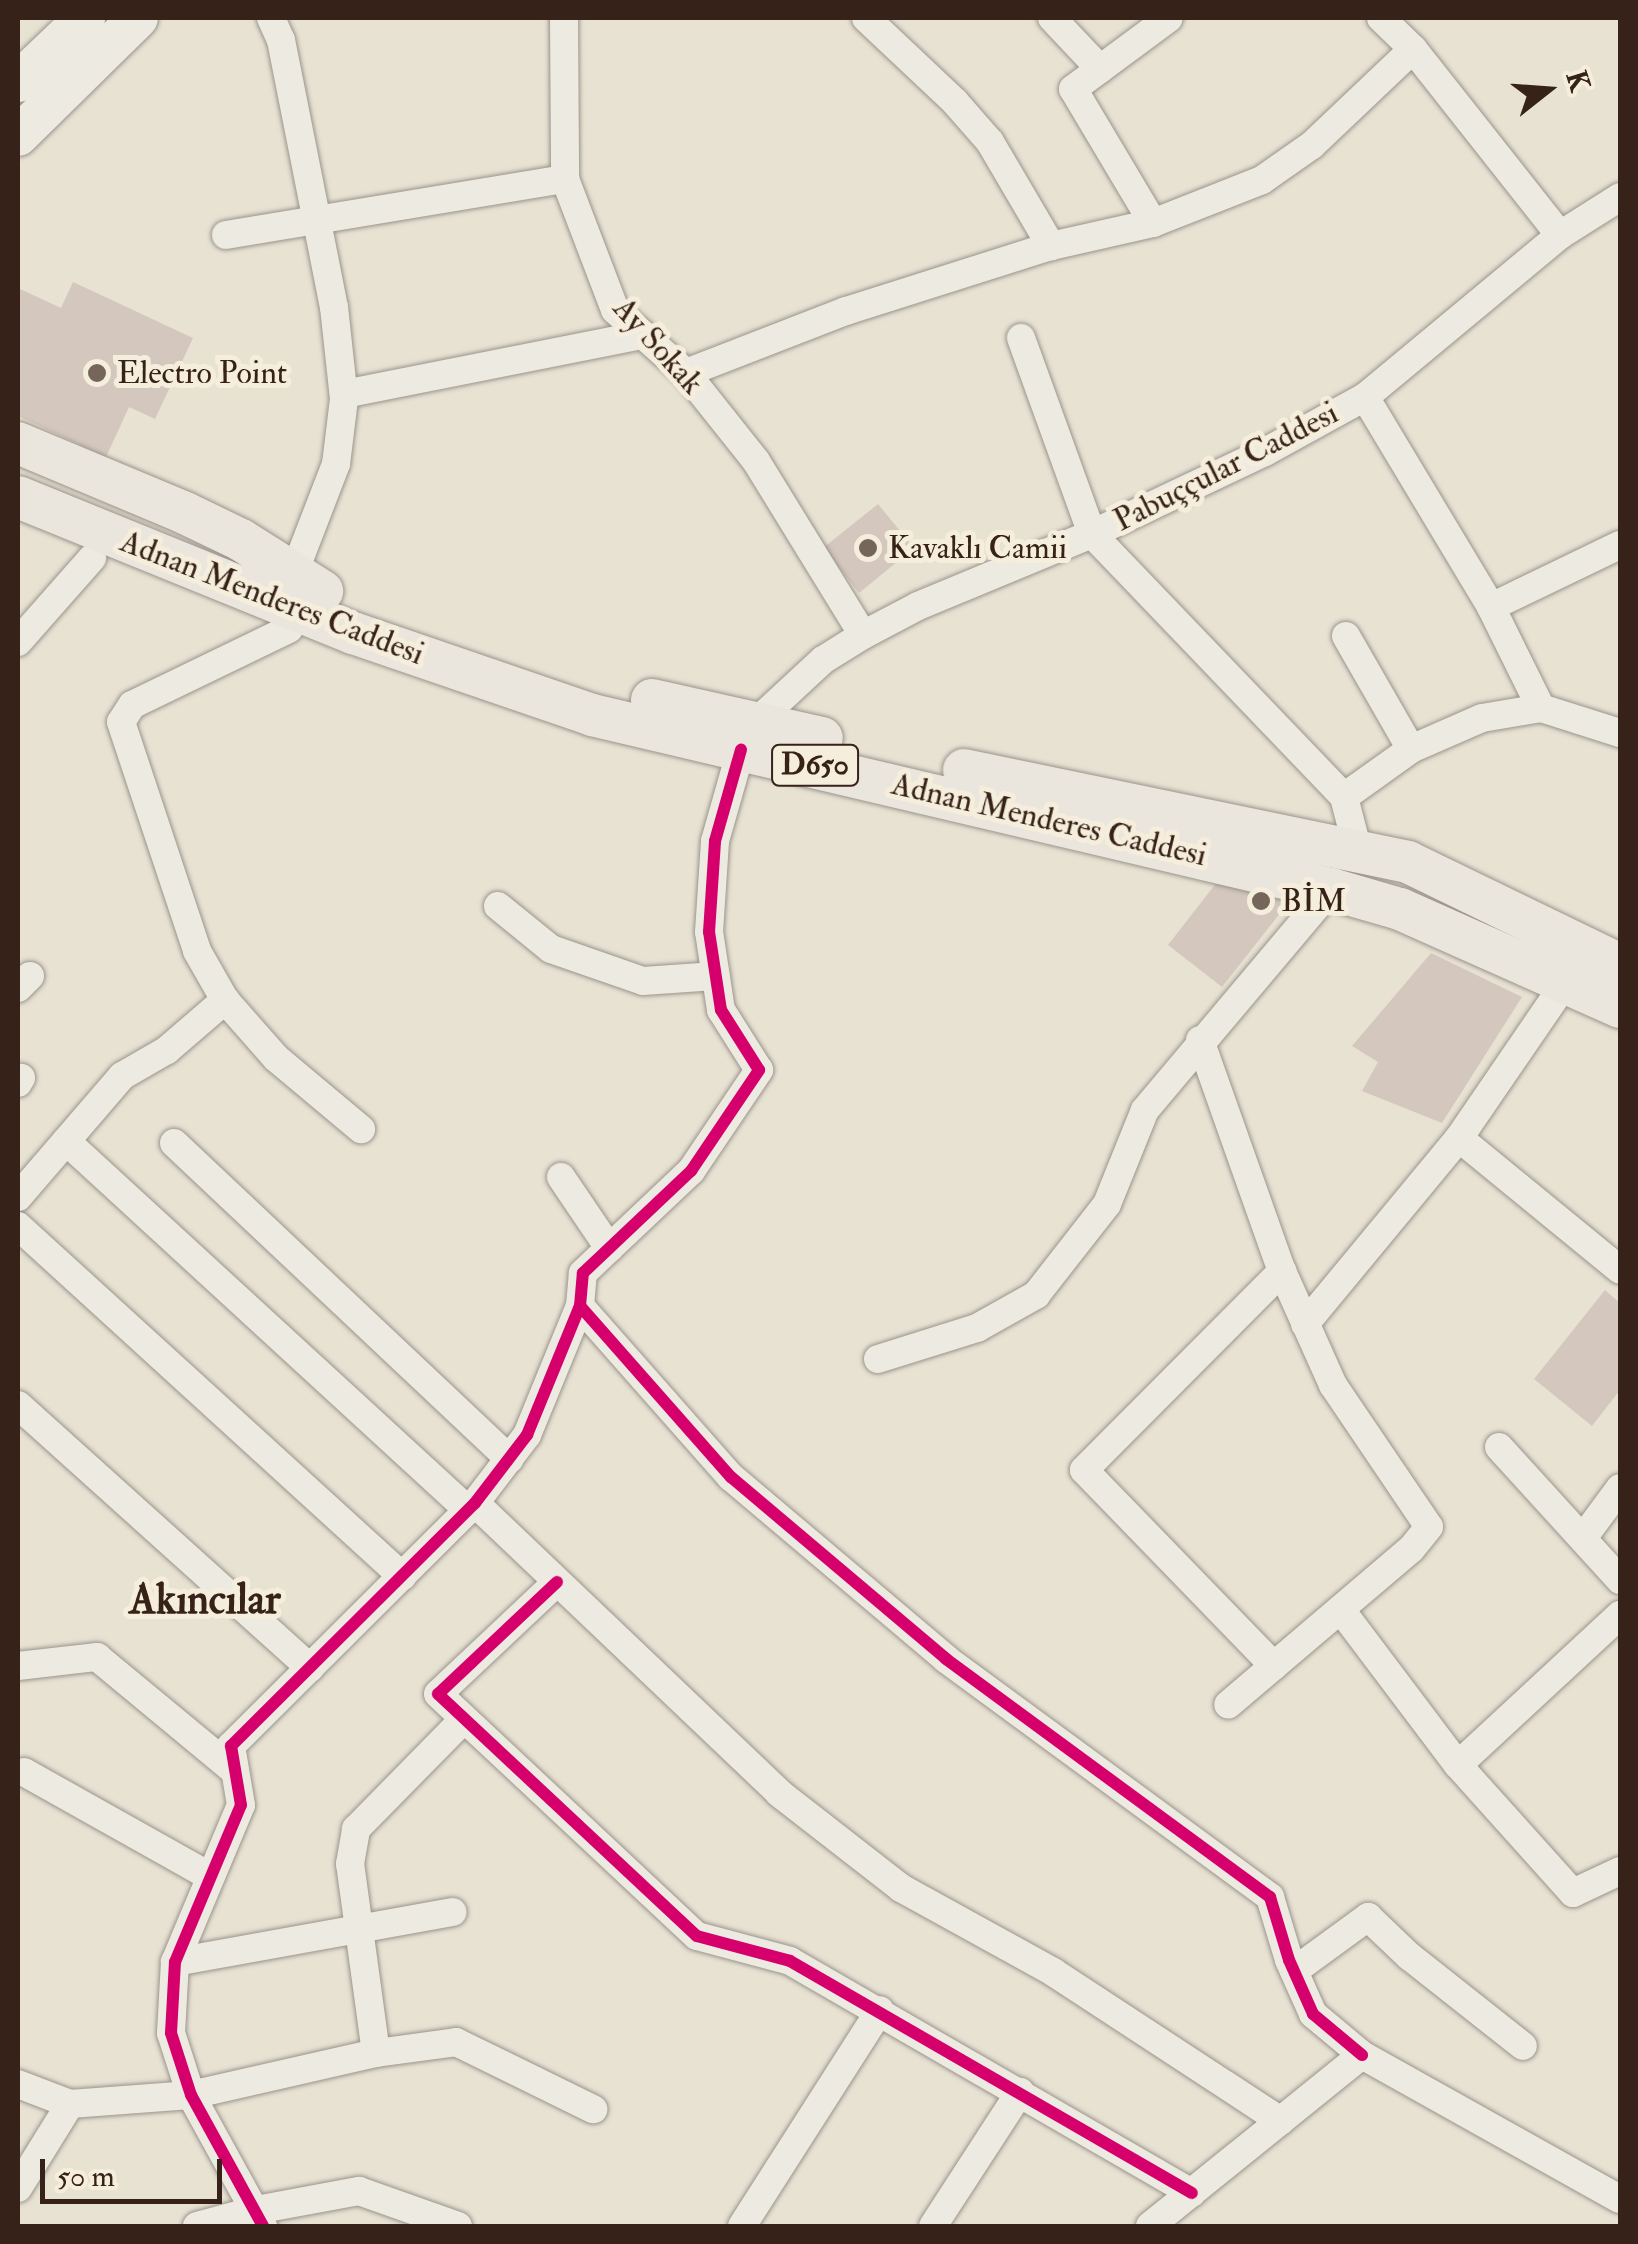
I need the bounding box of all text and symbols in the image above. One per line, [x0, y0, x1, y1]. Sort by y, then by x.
north arrow [1498, 40, 1598, 140]
text: K [1558, 67, 1597, 96]
street label: Ay Sokak [605, 290, 711, 402]
place label: Electro Point [117, 354, 287, 392]
marker: Electro Point [86, 362, 108, 384]
street label: Pabuççular Caddesi [1107, 394, 1345, 540]
street label: Adnan Menderes Caddesi [115, 522, 429, 674]
place label: Kavaklı Camii [888, 529, 1067, 567]
marker: Kavaklı Camii [857, 537, 879, 559]
road number: D650 [770, 740, 860, 790]
street label: Adnan Menderes Caddesi [888, 765, 1210, 875]
place label: BİM [1281, 882, 1346, 920]
marker: BİM [1250, 890, 1272, 912]
district label: Akıncılar [129, 1575, 281, 1625]
scale bar [45, 2139, 228, 2201]
text: 50 m [57, 2158, 115, 2195]

